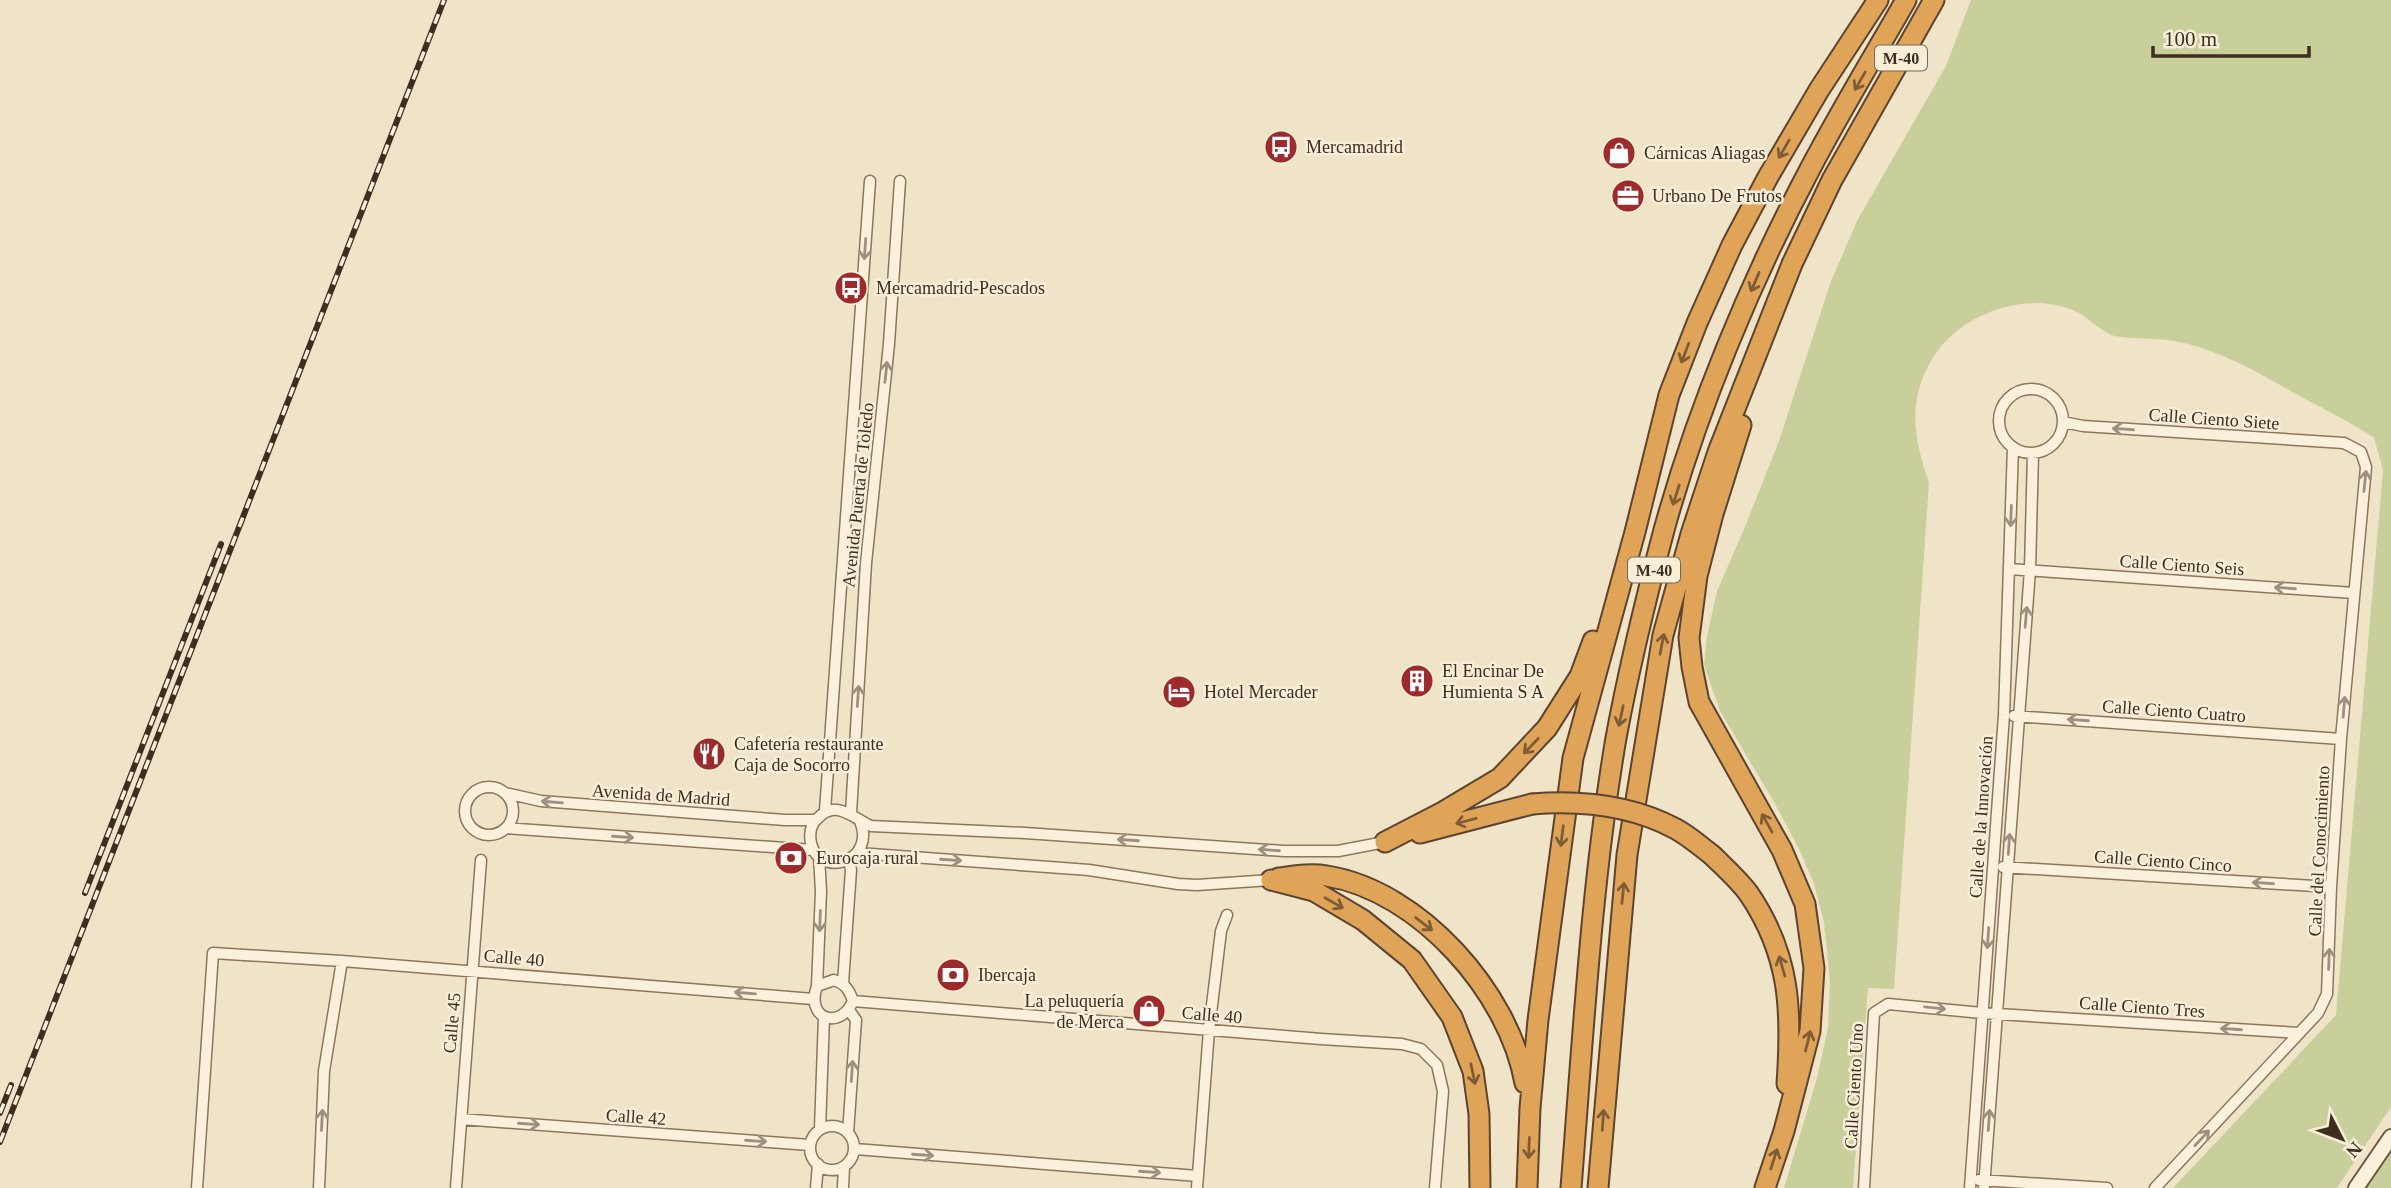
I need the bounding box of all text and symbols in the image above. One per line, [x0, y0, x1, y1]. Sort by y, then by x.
scale bar [2153, 14, 2309, 58]
text: 100 m [2164, 27, 2217, 51]
road number: M-40 [1875, 46, 1927, 71]
one-way arrow [1853, 70, 1867, 90]
bus stop icon: Mercamadrid [1262, 128, 1300, 166]
shop icon: Cárnicas Aliagas [1600, 134, 1638, 172]
place label: Mercamadrid [1306, 137, 1403, 157]
one-way arrow [1777, 139, 1791, 159]
place label: Cárnicas Aliagas [1644, 143, 1765, 163]
office icon: Urbano De Frutos [1609, 177, 1647, 215]
place label: Urbano De Frutos [1652, 186, 1782, 206]
one-way arrow [858, 237, 871, 259]
bus stop icon: Mercamadrid-Pescados [832, 269, 870, 307]
one-way arrow [1748, 271, 1761, 293]
place label: Mercamadrid-Pescados [876, 278, 1045, 298]
one-way arrow [1678, 341, 1691, 363]
one-way arrow [880, 361, 893, 383]
street label: Avenida Puerta de Toledo [838, 402, 878, 588]
street label: Calle Ciento Siete [2148, 404, 2280, 434]
one-way arrow [2112, 422, 2135, 435]
one-way arrow [2358, 470, 2371, 492]
one-way arrow [1668, 484, 1681, 506]
one-way arrow [2004, 504, 2017, 527]
street label: Calle Ciento Seis [2119, 551, 2245, 579]
road number: M-40 [1628, 558, 1680, 582]
one-way arrow [2275, 581, 2297, 594]
one-way arrow [2020, 606, 2033, 629]
one-way arrow [1655, 633, 1669, 656]
place label: El Encinar De Humienta S A [1442, 661, 1544, 702]
building icon: El Encinar De Humienta S A [1398, 662, 1436, 700]
hotel icon: Hotel Mercader [1160, 673, 1198, 711]
place label: Hotel Mercader [1204, 682, 1317, 702]
one-way arrow [851, 685, 864, 708]
street label: Calle Ciento Cuatro [2101, 696, 2247, 726]
one-way arrow [2338, 696, 2351, 719]
one-way arrow [1614, 704, 1628, 727]
one-way arrow [2067, 713, 2090, 726]
place label: Cafetería restaurante Caja de Socorro [734, 734, 883, 775]
restaurant icon: Cafetería restaurante Caja de Socorro [690, 735, 728, 773]
street label: Calle de la Innovación [1965, 735, 1997, 899]
one-way arrow [1522, 737, 1539, 754]
street label: Calle del Conocimiento [2305, 765, 2333, 937]
street label: Avenida de Madrid [591, 780, 731, 810]
one-way arrow [541, 795, 563, 808]
one-way arrow [1760, 813, 1773, 834]
one-way arrow [1455, 815, 1478, 828]
one-way arrow [1556, 825, 1569, 847]
one-way arrow [611, 831, 634, 844]
one-way arrow [1117, 833, 1139, 846]
one-way arrow [2002, 833, 2015, 856]
bank icon: Eurocaja rural [772, 839, 810, 877]
one-way arrow [1258, 844, 1281, 857]
street label: Calle Ciento Cinco [2093, 846, 2233, 876]
place label: Eurocaja rural [816, 848, 918, 868]
one-way arrow [939, 854, 961, 867]
one-way arrow [2252, 876, 2275, 889]
one-way arrow [1617, 883, 1630, 905]
one-way arrow [1324, 896, 1344, 910]
one-way arrow [813, 910, 826, 933]
one-way arrow [1415, 916, 1433, 931]
one-way arrow [1981, 927, 1994, 949]
street label: Calle 40 [483, 945, 545, 971]
one-way arrow [2322, 947, 2335, 970]
one-way arrow [1775, 955, 1788, 977]
bank icon: Ibercaja [934, 956, 972, 994]
place label: Ibercaja [978, 965, 1036, 985]
one-way arrow [734, 986, 757, 999]
place label: La peluquería de Merca [1025, 991, 1124, 1032]
street label: Calle 45 [439, 992, 465, 1054]
shop icon: La peluquería de Merca [1130, 992, 1168, 1030]
street label: Calle Ciento Tres [2078, 993, 2206, 1021]
street label: Calle 40 [1181, 1002, 1243, 1028]
one-way arrow [1923, 1002, 1946, 1015]
one-way arrow [2220, 1022, 2243, 1035]
street label: Calle Ciento Uno [1841, 1023, 1867, 1149]
one-way arrow [1802, 1030, 1815, 1053]
one-way arrow [846, 1060, 859, 1082]
one-way arrow [1466, 1062, 1480, 1085]
north arrow [2307, 1104, 2377, 1174]
street label: Calle 42 [605, 1105, 667, 1129]
one-way arrow [315, 1109, 328, 1132]
one-way arrow [1597, 1109, 1610, 1132]
one-way arrow [1983, 1109, 1996, 1132]
one-way arrow [517, 1118, 540, 1131]
one-way arrow [2193, 1130, 2210, 1147]
one-way arrow [744, 1135, 766, 1148]
one-way arrow [1522, 1136, 1535, 1159]
text: N [2342, 1138, 2367, 1162]
one-way arrow [911, 1148, 934, 1161]
one-way arrow [1769, 1149, 1782, 1171]
one-way arrow [1138, 1166, 1161, 1179]

